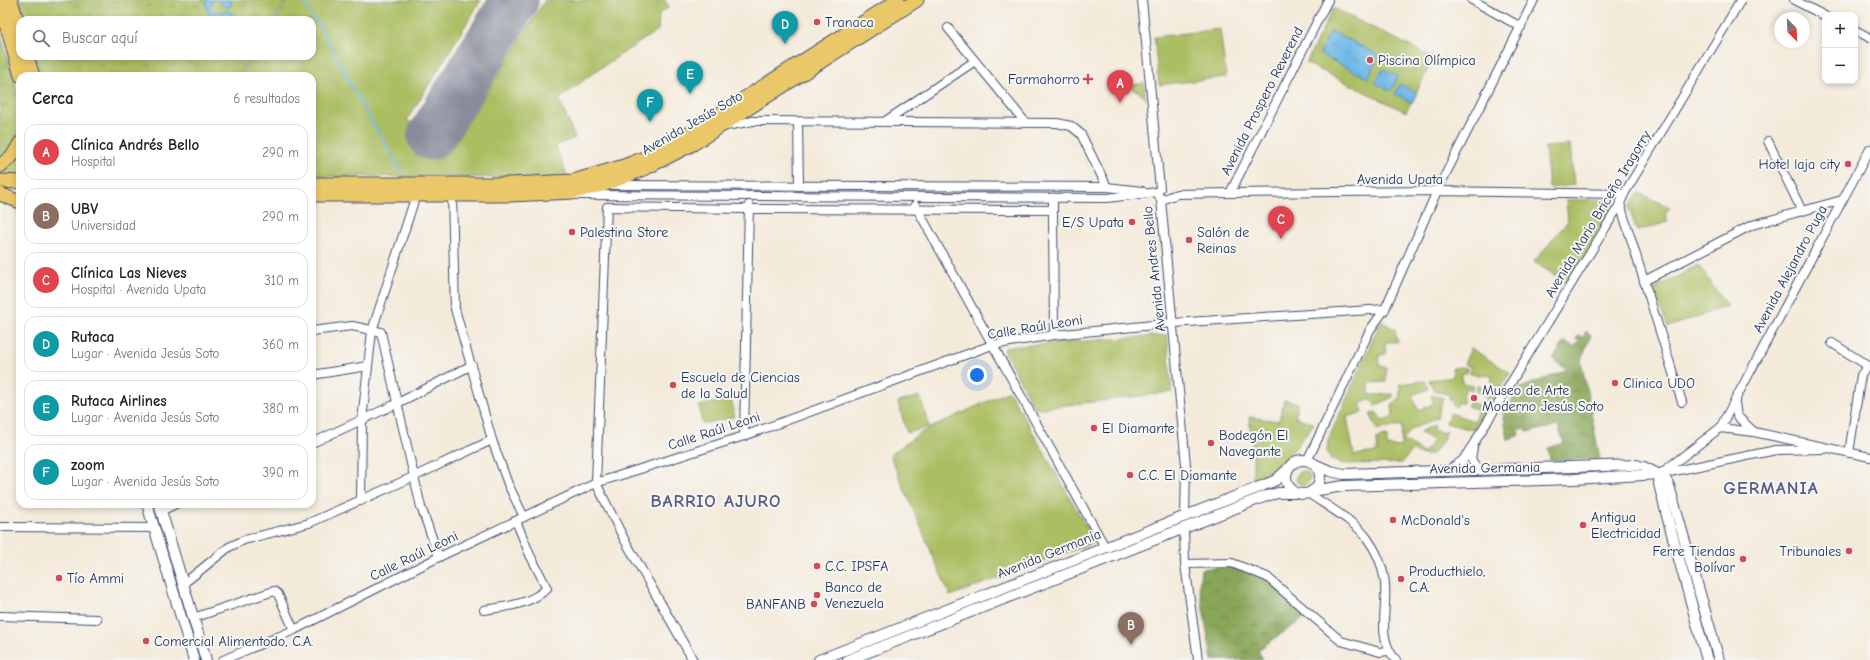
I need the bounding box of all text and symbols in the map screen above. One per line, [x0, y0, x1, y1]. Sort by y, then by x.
pin: D [772, 11, 798, 44]
north arrow [1774, 12, 1810, 48]
map controls [1822, 12, 1858, 84]
button: + [1822, 12, 1858, 48]
place label: Tranaca [825, 14, 874, 31]
search box [16, 16, 316, 60]
marker: Tranaca [812, 17, 822, 27]
street label: Avenida Prospero Reverend [1217, 24, 1307, 178]
icon: search [30, 27, 52, 49]
text: Buscar aquí [62, 29, 138, 47]
button: − [1822, 48, 1858, 84]
place label: Piscina Olímpica [1378, 52, 1476, 69]
marker: Piscina Olímpica [1365, 55, 1375, 65]
pin: E [677, 61, 703, 94]
pin: A [1107, 70, 1133, 103]
place label: Farmahorro [1008, 71, 1080, 88]
marker: Farmahorro [1083, 74, 1093, 84]
street label: Avenida Jesús Soto [638, 87, 746, 159]
text: Cerca [32, 89, 74, 108]
pin: F [637, 89, 663, 122]
text: 6 resultados [233, 91, 300, 106]
street label: Avenida Mario Briceño Iragorry [1541, 127, 1655, 301]
text: Clínica Andrés Bello [71, 136, 199, 154]
text: A [42, 145, 50, 160]
text: 290 m [262, 145, 299, 160]
text: Hospital [71, 154, 115, 169]
place label: Hotel laja city [1759, 156, 1841, 173]
marker: Hotel laja city [1843, 159, 1853, 169]
street label: Avenida Upata [1357, 171, 1443, 188]
text: UBV [71, 200, 98, 218]
street label: Avenida Alejandro Puga [1749, 202, 1831, 336]
street label: Avenida Andres Bello [1139, 205, 1169, 333]
pin: C [1268, 206, 1294, 239]
text: B [42, 209, 50, 224]
text: 290 m [262, 209, 299, 224]
place label: E/S Upata [1062, 214, 1124, 231]
marker: E/S Upata [1127, 217, 1137, 227]
text: Universidad [71, 218, 136, 233]
place label: Palestina Store [580, 224, 668, 241]
place label: Salón de Reinas [1197, 224, 1249, 257]
marker: Palestina Store [567, 227, 577, 237]
marker: Salón de Reinas [1184, 235, 1194, 245]
text: Clínica Las Nieves [71, 264, 187, 282]
text: C [42, 273, 50, 288]
text: 310 m [264, 273, 299, 288]
text: Hospital · Avenida Upata [71, 282, 206, 297]
street label: Calle Raúl Leoni [986, 311, 1084, 343]
text: Rutaca [71, 328, 114, 346]
text: D [42, 337, 50, 352]
text: 360 m [262, 337, 299, 352]
text: Lugar · Avenida Jesús Soto [71, 346, 219, 361]
your location [967, 365, 987, 385]
place label: Escuela de Ciencias de la Salud [681, 369, 800, 402]
place label: Clinica UDO [1623, 375, 1695, 392]
marker: Clinica UDO [1610, 378, 1620, 388]
marker: Escuela de Ciencias de la Salud [668, 380, 678, 390]
place label: Museo de Arte Moderno Jesús Soto [1482, 382, 1604, 415]
text: Rutaca Airlines [71, 392, 167, 410]
marker: Museo de Arte Moderno Jesús Soto [1469, 393, 1479, 403]
text: E [42, 401, 50, 416]
text: 380 m [263, 401, 299, 416]
street label: Calle Raúl Leoni [666, 408, 762, 454]
text: Lugar · Avenida Jesús Soto [71, 410, 219, 425]
place label: El Diamante [1102, 420, 1175, 437]
marker: El Diamante [1089, 423, 1099, 433]
place label: Bodegón El Navegante [1219, 427, 1288, 460]
marker: Bodegón El Navegante [1206, 438, 1216, 448]
text: zoom [71, 456, 105, 474]
street label: Avenida Germania [1430, 459, 1540, 477]
text: F [42, 465, 50, 480]
text: 390 m [263, 465, 299, 480]
place label: C.C. El Diamante [1138, 467, 1237, 484]
marker: C.C. El Diamante [1125, 470, 1135, 480]
text: Lugar · Avenida Jesús Soto [71, 474, 219, 489]
district label: GERMANIA [1723, 478, 1819, 499]
district label: BARRIO AJURO [650, 491, 782, 512]
place label: Antigua Electricidad [1591, 509, 1661, 542]
place label: McDonald's [1401, 512, 1470, 529]
marker: McDonald's [1388, 515, 1398, 525]
marker: Antigua Electricidad [1578, 520, 1588, 530]
street label: Avenida Germania [995, 525, 1103, 583]
street label: Calle Raúl Leoni [367, 527, 461, 585]
place label: Ferre Tiendas Bolívar [1652, 543, 1735, 576]
place label: Tribunales [1779, 543, 1841, 560]
marker: Tribunales [1844, 546, 1854, 556]
marker: Ferre Tiendas Bolívar [1738, 554, 1748, 564]
place label: C.C. IPSFA [825, 558, 888, 575]
marker: C.C. IPSFA [812, 561, 822, 571]
place label: Producthielo, C.A. [1409, 563, 1485, 596]
place label: Tío Ammi [67, 570, 124, 587]
marker: Tío Ammi [54, 573, 64, 583]
marker: Producthielo, C.A. [1396, 574, 1406, 584]
place label: Banco de Venezuela [825, 579, 884, 612]
marker: Banco de Venezuela [812, 590, 822, 600]
place label: BANFANB [746, 596, 806, 613]
marker: BANFANB [809, 599, 819, 609]
pin: B [1118, 612, 1144, 645]
place label: Comercial Alimentodo, C.A. [154, 633, 313, 650]
marker: Comercial Alimentodo, C.A. [141, 636, 151, 646]

